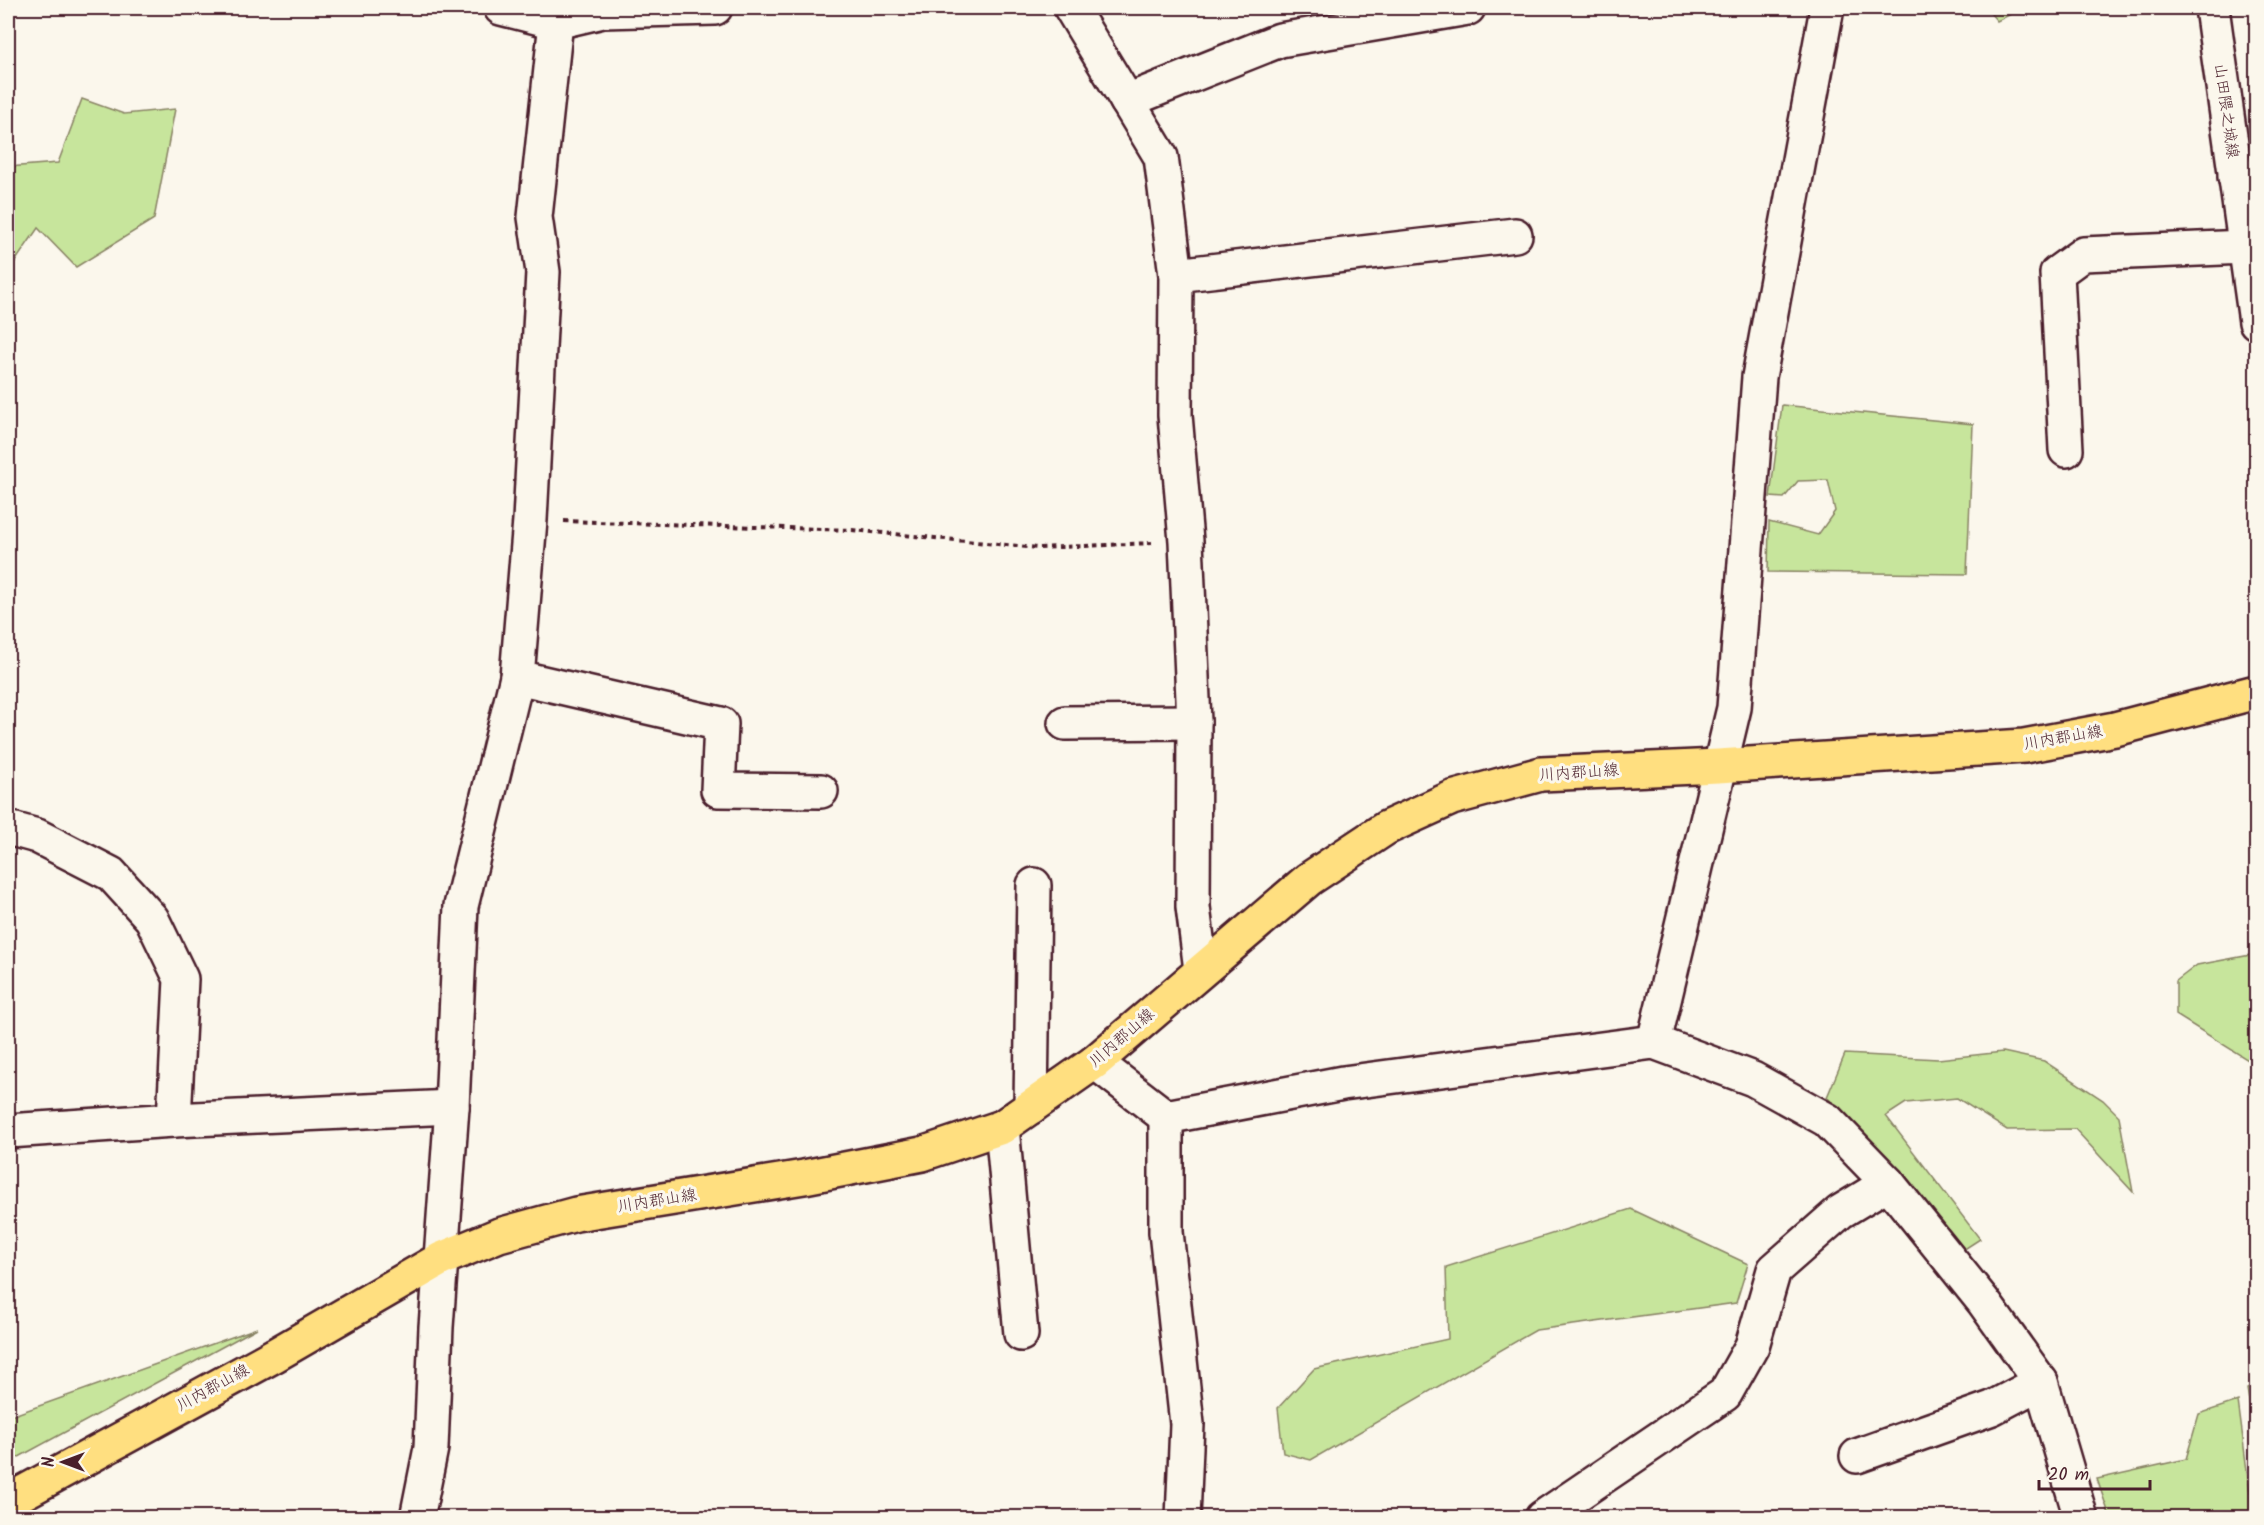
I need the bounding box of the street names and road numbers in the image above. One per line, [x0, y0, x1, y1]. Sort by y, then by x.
street label: 山田隈之城線 [2207, 62, 2245, 160]
street label: 川内郡山線 [2021, 719, 2105, 757]
street label: 川内郡山線 [1538, 758, 1620, 788]
street label: 川内郡山線 [1084, 1002, 1160, 1074]
street label: 川内郡山線 [616, 1182, 698, 1220]
street label: 川内郡山線 [172, 1358, 254, 1418]

